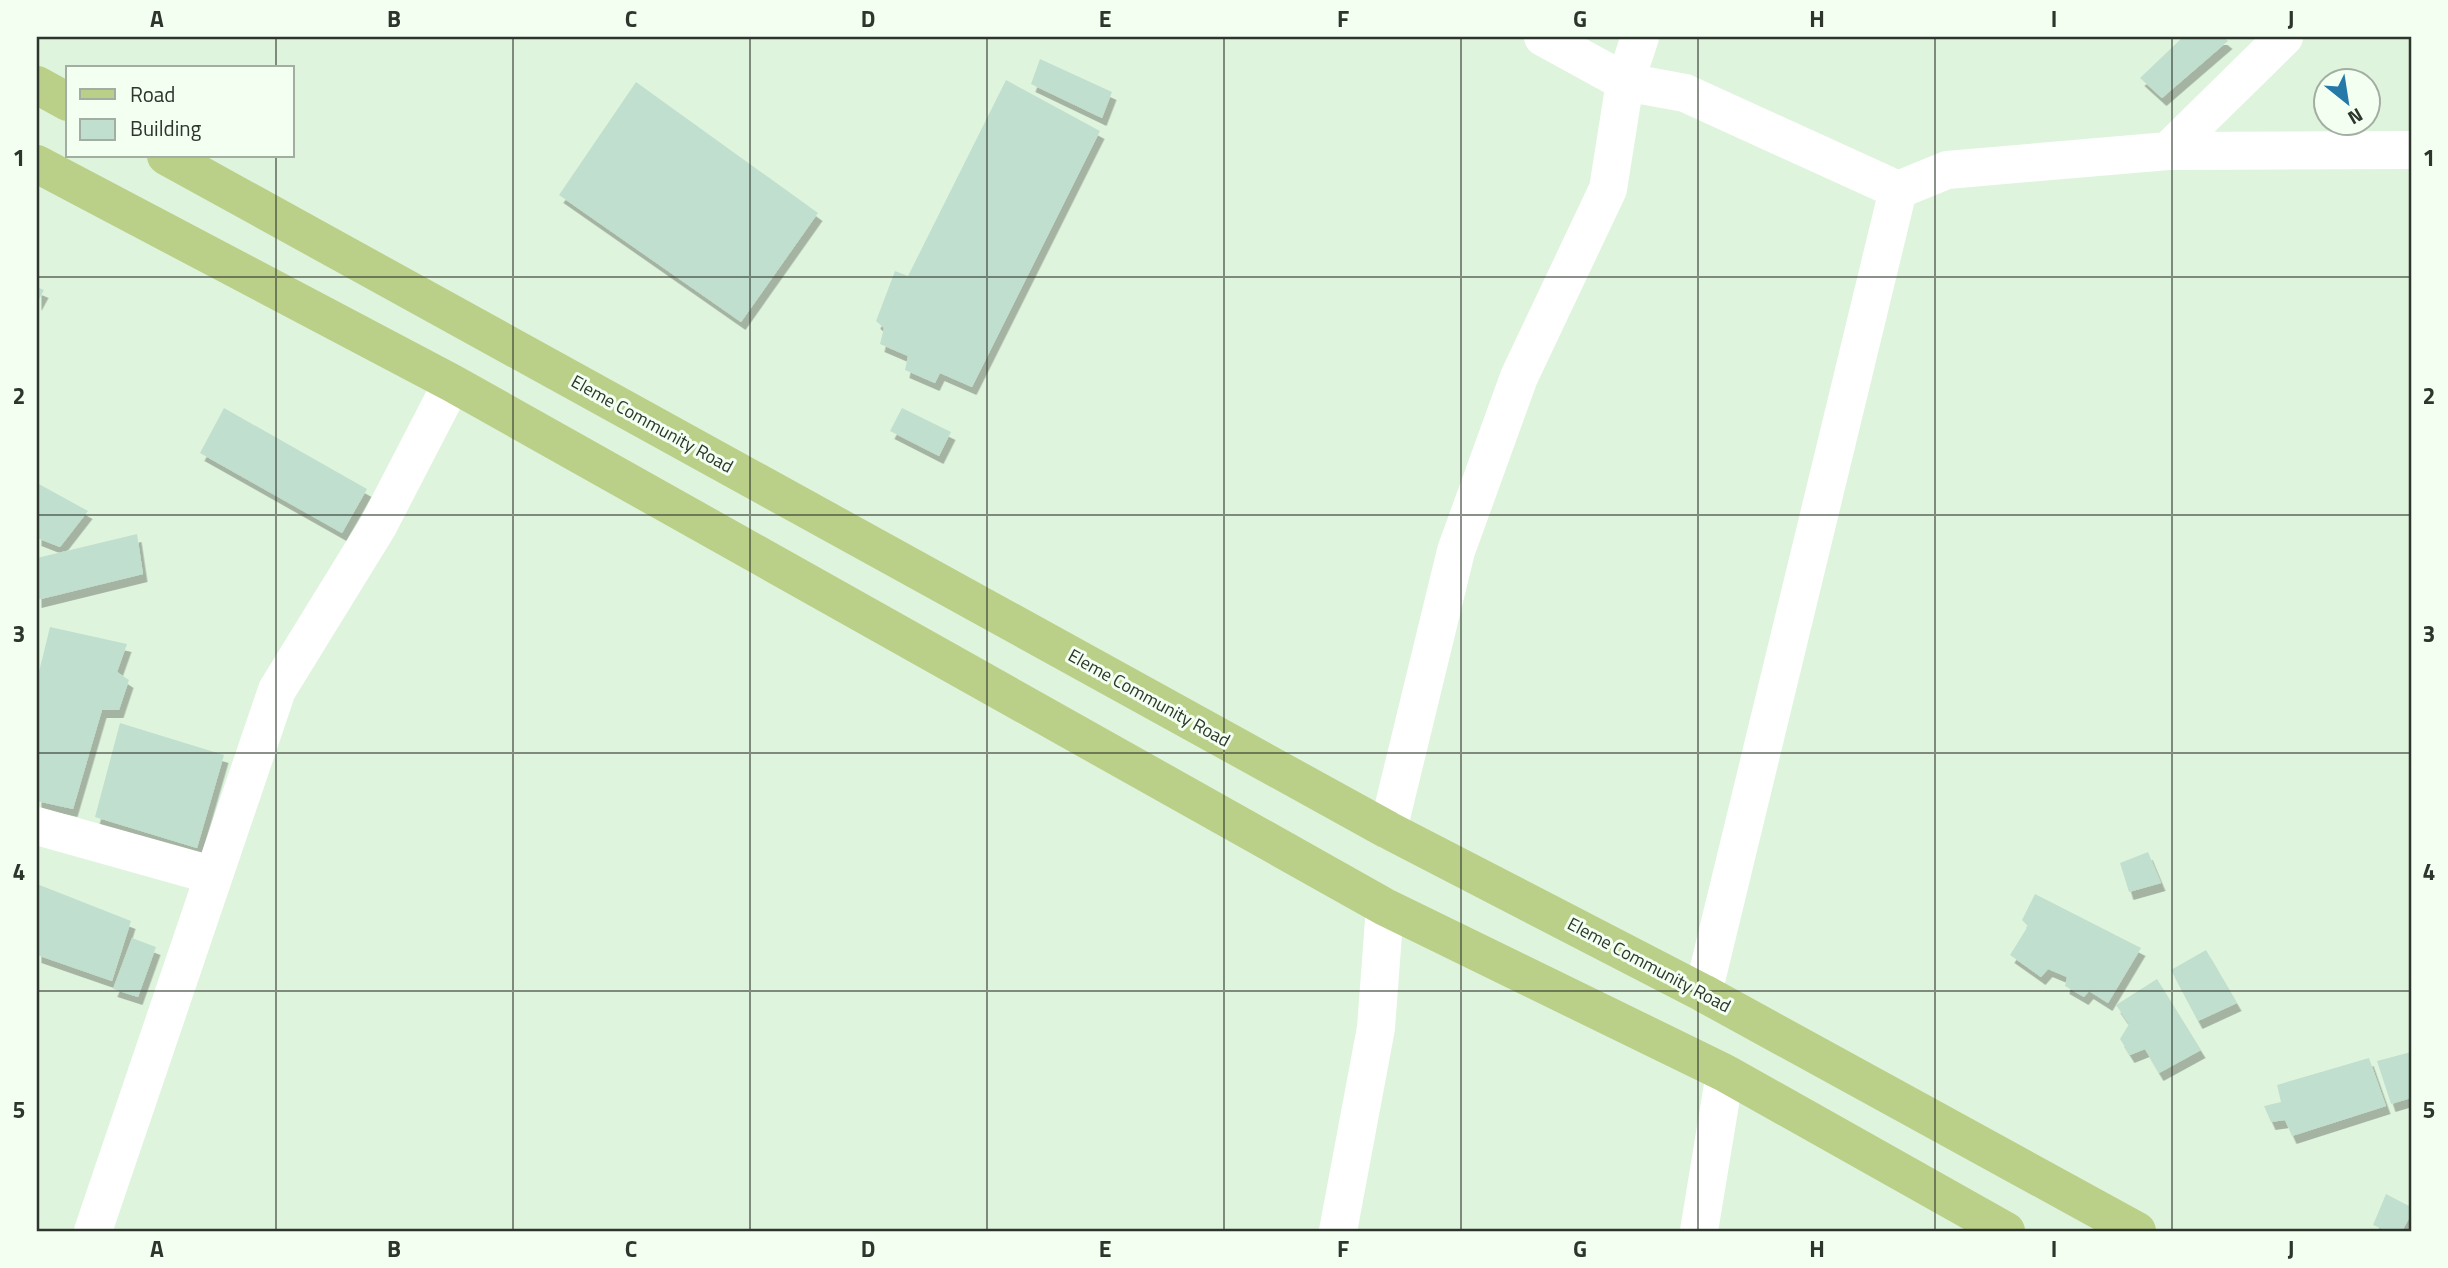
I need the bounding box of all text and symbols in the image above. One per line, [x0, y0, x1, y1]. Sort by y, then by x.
text: A [150, 1, 164, 36]
text: B [387, 1, 401, 36]
text: C [625, 1, 637, 36]
text: D [861, 1, 875, 36]
text: E [1099, 1, 1111, 36]
text: F [1337, 1, 1349, 36]
text: G [1573, 1, 1587, 36]
text: H [1809, 1, 1825, 36]
text: I [2051, 1, 2057, 36]
text: J [2288, 1, 2294, 36]
legend [66, 66, 294, 158]
north arrow [2312, 66, 2382, 136]
text: Road [130, 78, 175, 110]
text: N [2343, 101, 2369, 133]
text: Building [130, 112, 202, 144]
text: 1 [13, 140, 25, 175]
text: 1 [2423, 140, 2435, 175]
street label: Eleme Community Road [566, 368, 738, 479]
text: 2 [13, 378, 25, 413]
text: 2 [2423, 378, 2435, 413]
text: 3 [13, 616, 25, 651]
text: 3 [2423, 616, 2435, 651]
street label: Eleme Community Road [1063, 642, 1235, 753]
text: 4 [13, 854, 25, 889]
text: 4 [2423, 854, 2435, 889]
street label: Eleme Community Road [1563, 910, 1736, 1019]
text: 5 [13, 1092, 25, 1127]
text: 5 [2423, 1092, 2435, 1127]
text: A [150, 1231, 164, 1266]
text: B [387, 1231, 401, 1266]
text: C [625, 1231, 637, 1266]
text: D [861, 1231, 875, 1266]
text: E [1099, 1231, 1111, 1266]
text: F [1337, 1231, 1349, 1266]
text: G [1573, 1231, 1587, 1266]
text: H [1809, 1231, 1825, 1266]
text: I [2051, 1231, 2057, 1266]
text: J [2288, 1231, 2294, 1266]

